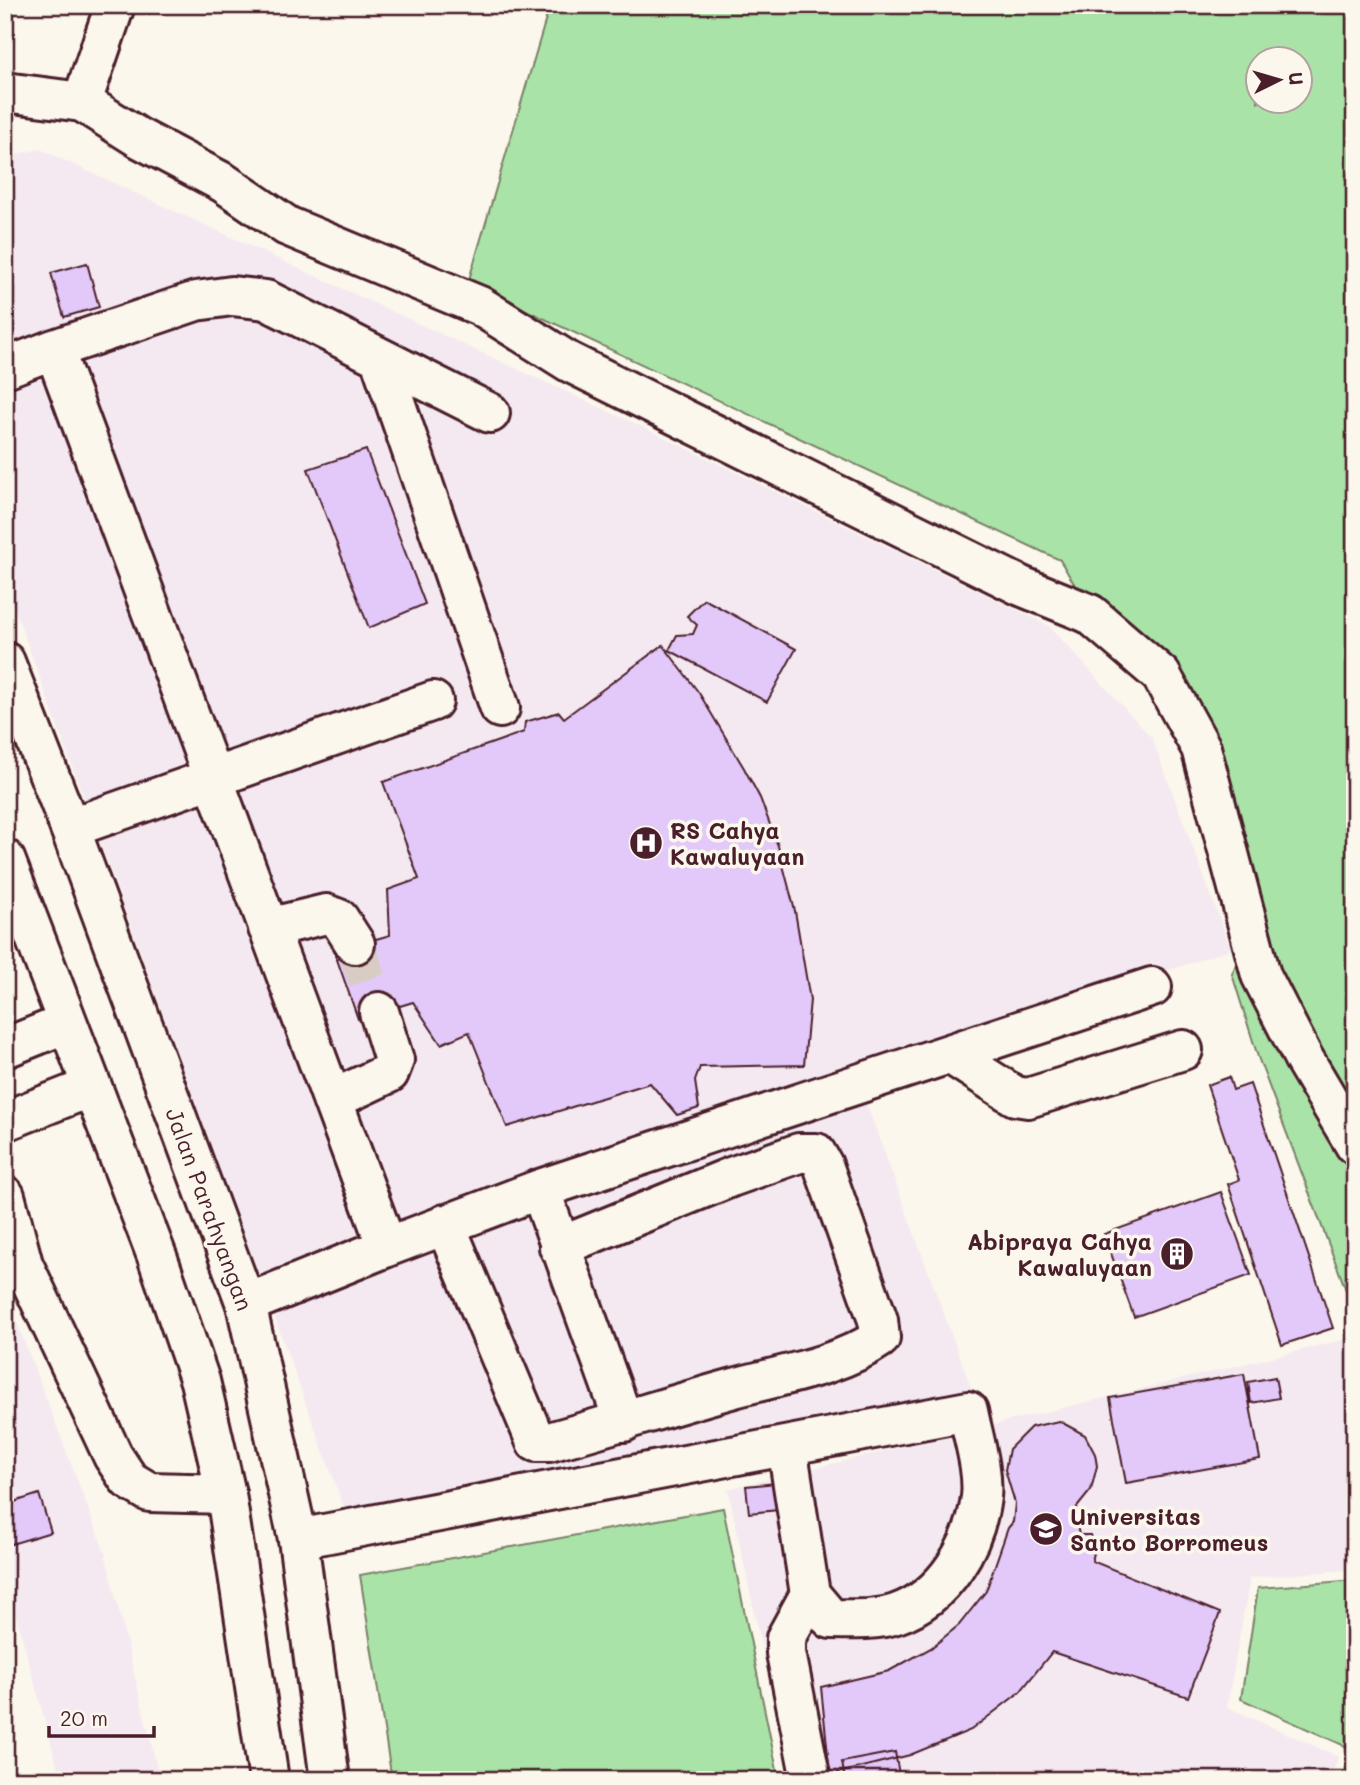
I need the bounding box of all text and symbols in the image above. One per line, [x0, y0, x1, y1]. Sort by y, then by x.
north arrow [1244, 46, 1314, 116]
text: U [1283, 71, 1309, 86]
place label: RS Cahya Kawaluyaan [670, 815, 804, 871]
hospital icon: RS Cahya Kawaluyaan [627, 824, 665, 862]
street label: Jalan Parahyangan [159, 1103, 261, 1315]
place label: Abipraya Cahya Kawaluyaan [967, 1226, 1152, 1282]
building icon: Abipraya Cahya Kawaluyaan [1158, 1235, 1196, 1273]
place label: Universitas Santo Borromeus [1070, 1501, 1268, 1557]
school or university icon: Universitas Santo Borromeus [1027, 1510, 1065, 1548]
scale bar [49, 1694, 154, 1738]
text: 20 m [60, 1704, 108, 1731]

